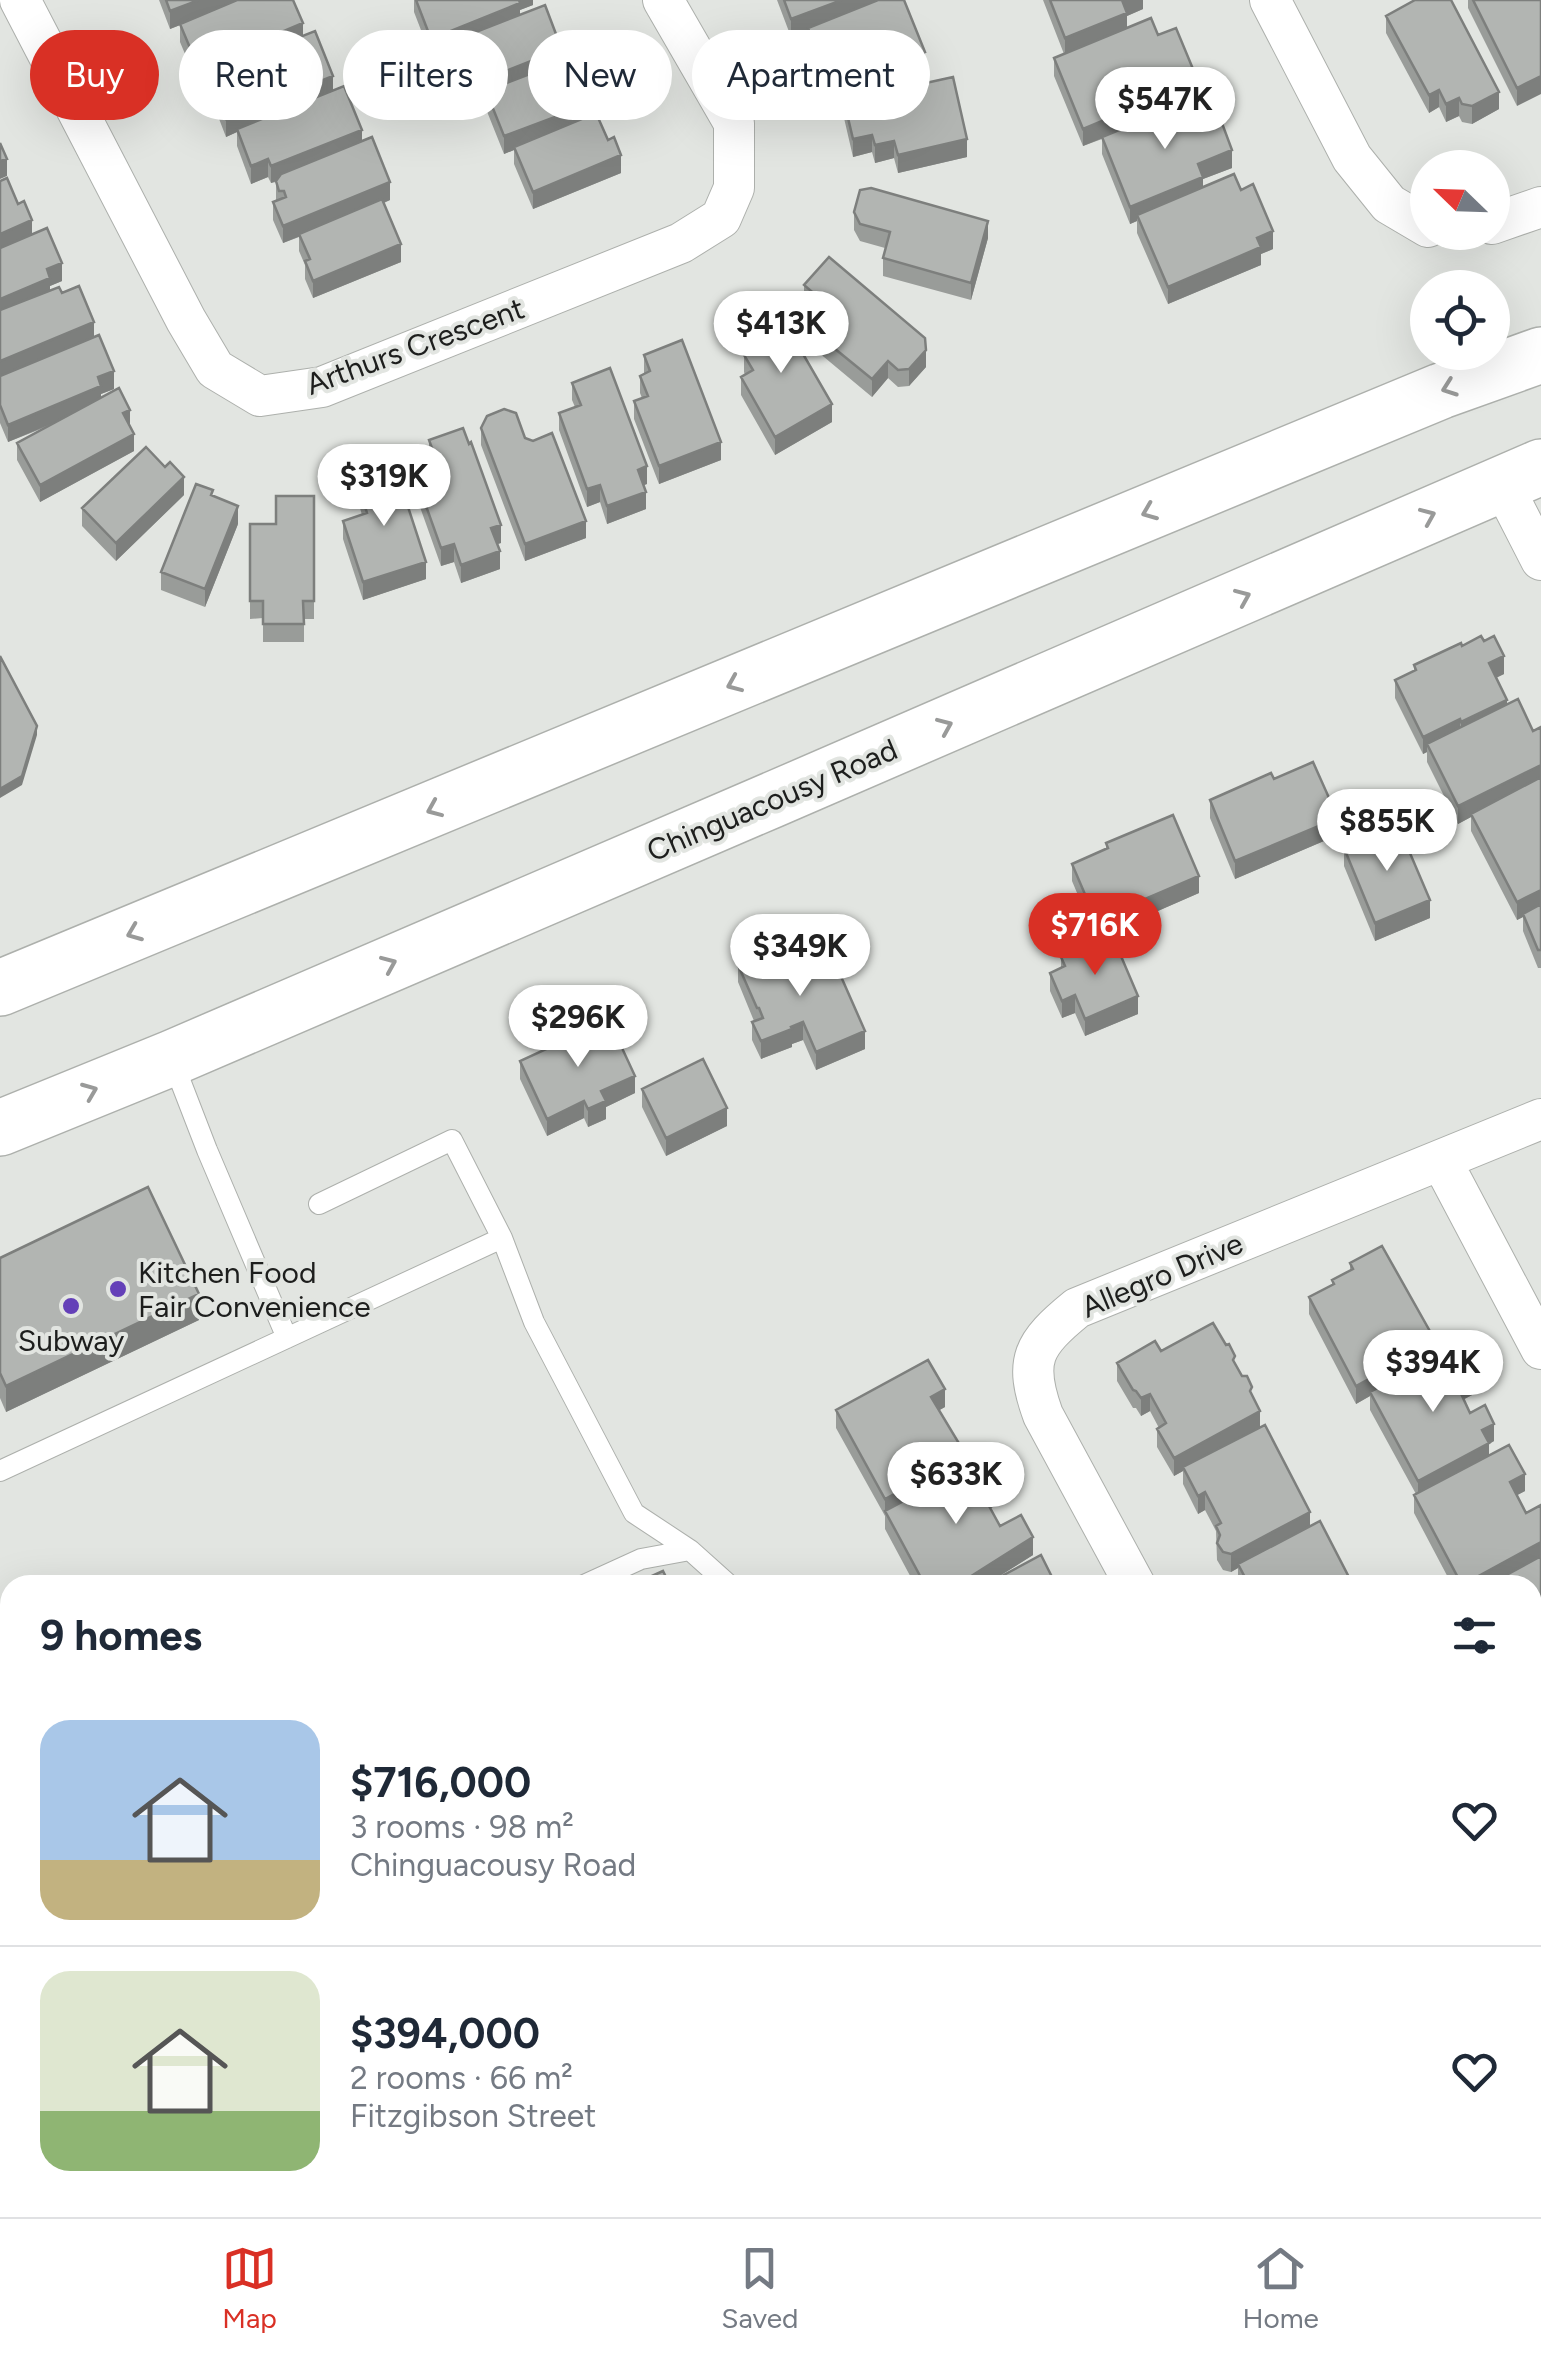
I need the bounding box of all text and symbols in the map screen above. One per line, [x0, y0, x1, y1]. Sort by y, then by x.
chip: Buy [30, 30, 159, 120]
chip: Rent [179, 30, 323, 120]
chip: Filters [343, 30, 508, 120]
chip: New [528, 30, 672, 120]
chip: Apartment [692, 30, 930, 120]
pin: $547K [1095, 67, 1235, 152]
text: $547K [1117, 80, 1213, 118]
north arrow [1410, 150, 1510, 250]
map controls [1410, 150, 1510, 370]
button: locate [1410, 270, 1510, 370]
street label: Arthurs Crescent [301, 289, 529, 403]
pin: $413K [711, 291, 851, 376]
text: $413K [736, 304, 826, 342]
one-way arrow [1442, 376, 1459, 397]
pin: $319K [314, 444, 454, 529]
text: $319K [340, 457, 428, 495]
one-way arrow [1141, 500, 1159, 520]
one-way arrow [1418, 508, 1436, 528]
one-way arrow [1234, 588, 1251, 608]
one-way arrow [726, 672, 744, 692]
one-way arrow [935, 718, 953, 738]
street label: Chinguacousy Road [641, 731, 903, 869]
pin: $855K [1317, 789, 1457, 874]
one-way arrow [426, 798, 444, 818]
text: $855K [1339, 802, 1435, 840]
pin: $716K [1025, 893, 1165, 978]
text: $716K [1051, 906, 1139, 944]
pin: $349K [730, 914, 870, 999]
one-way arrow [126, 922, 144, 942]
text: $349K [752, 927, 848, 965]
one-way arrow [379, 956, 397, 976]
pin: $296K [508, 985, 648, 1070]
text: $296K [531, 998, 625, 1036]
one-way arrow [80, 1083, 98, 1103]
street label: Allegro Drive [1076, 1224, 1248, 1326]
place label: Kitchen Food Fair Convenience [138, 1254, 371, 1325]
marker: Kitchen Food Fair Convenience [107, 1278, 129, 1300]
marker: Subway [60, 1295, 82, 1317]
place label: Subway [18, 1322, 124, 1359]
pin: $394K [1363, 1330, 1503, 1415]
text: $394K [1385, 1343, 1481, 1381]
pin: $633K [886, 1442, 1026, 1527]
text: $633K [909, 1455, 1003, 1493]
icon: filters [1447, 1608, 1502, 1663]
text: 9 homes [40, 1610, 202, 1661]
text: $716,000 [350, 1757, 531, 1808]
icon: home [120, 1760, 240, 1880]
icon: heart [1447, 1793, 1502, 1848]
text: 3 rooms · 98 m² [350, 1808, 574, 1846]
text: Chinguacousy Road [350, 1846, 636, 1884]
text: $394,000 [350, 2008, 540, 2059]
icon: home [120, 2011, 240, 2131]
icon: heart [1447, 2044, 1502, 2099]
text: 2 rooms · 66 m² [350, 2059, 573, 2097]
text: Fitzgibson Street [350, 2097, 596, 2135]
tab: Map [222, 2241, 277, 2335]
tab: Saved [721, 2241, 798, 2335]
tab: Home [1243, 2241, 1319, 2335]

